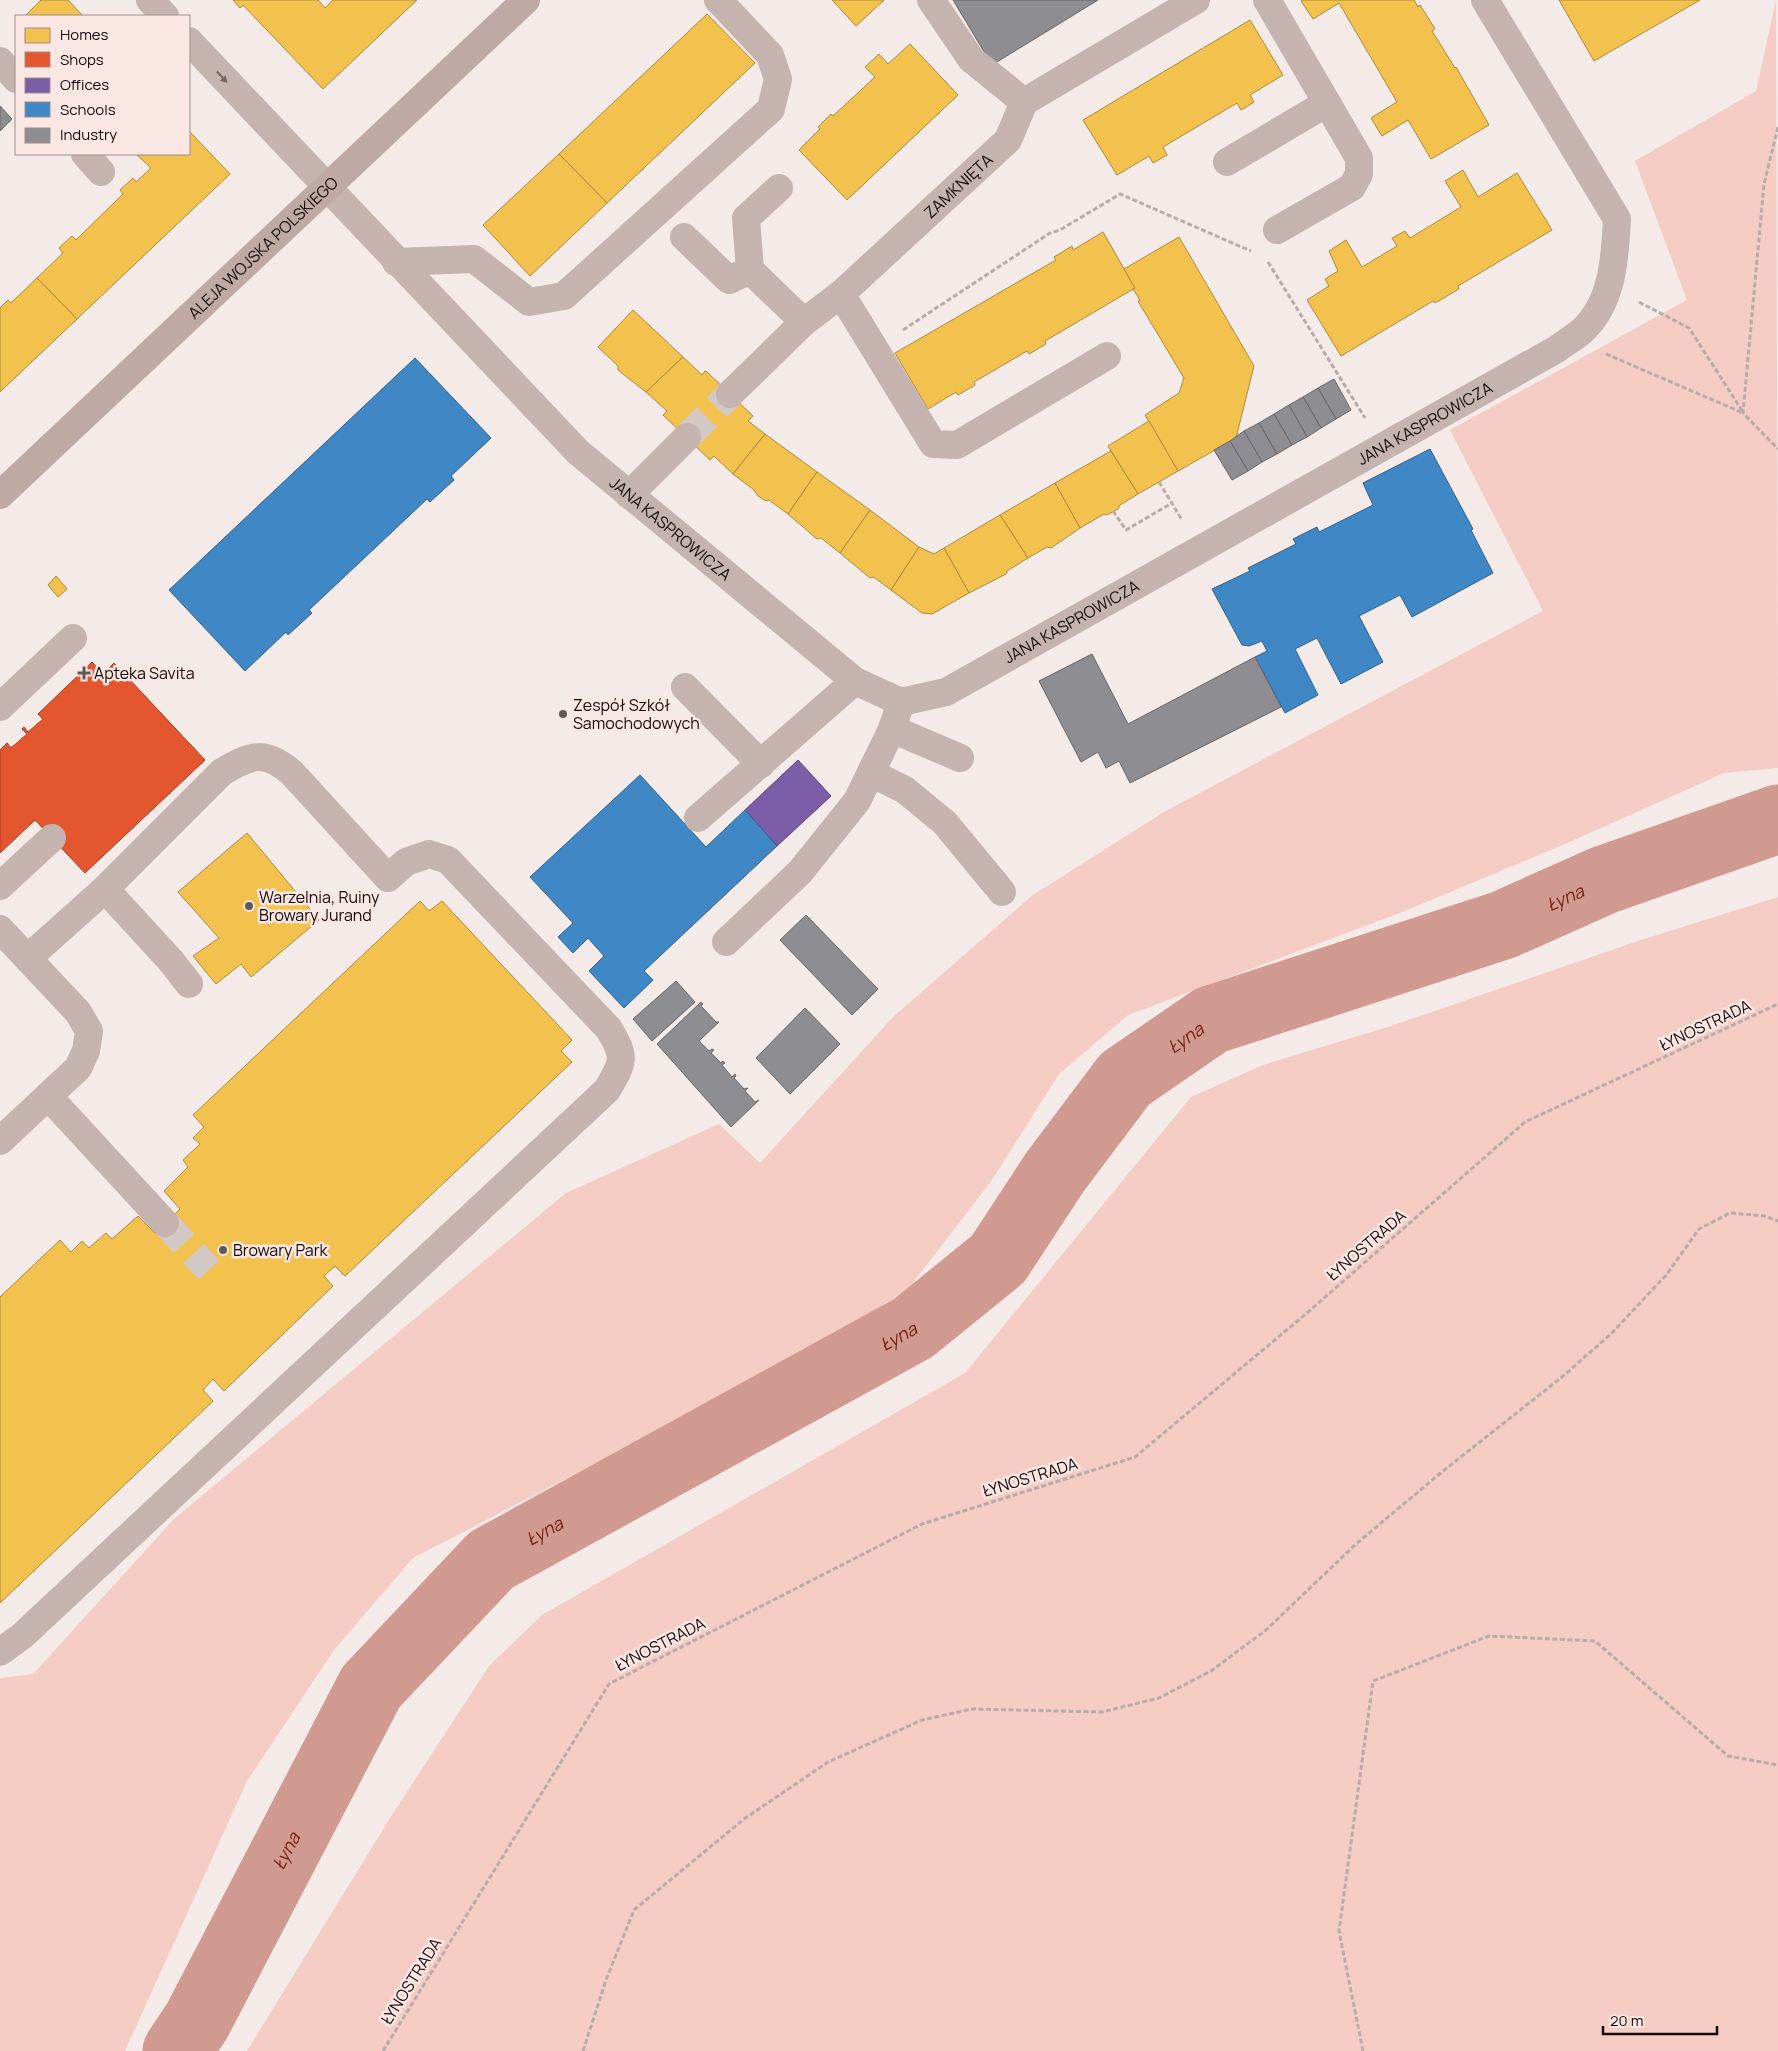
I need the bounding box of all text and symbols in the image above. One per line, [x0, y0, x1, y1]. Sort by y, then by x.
legend [15, 15, 190, 155]
text: Homes [60, 24, 109, 45]
text: Shops [60, 49, 104, 70]
one-way arrow [216, 70, 228, 82]
text: Offices [60, 74, 109, 95]
text: Schools [60, 99, 116, 120]
text: Industry [60, 124, 117, 145]
street label: ZAMKNIĘTA [919, 149, 997, 223]
street label: ALEJA WOJSKA POLSKIEGO [183, 171, 343, 324]
street label: JANA KASPROWICZA [1353, 377, 1496, 470]
street label: JANA KASPROWICZA [605, 472, 736, 585]
street label: JANA KASPROWICZA [1000, 575, 1143, 668]
place label: Apteka Savita [94, 662, 195, 684]
marker: Apteka Savita [78, 667, 90, 679]
place label: Zespół Szkół Samochodowych [573, 694, 700, 734]
marker: Zespół Szkół Samochodowych [557, 708, 569, 720]
water label: Łyna [1542, 878, 1588, 916]
place label: Warzelnia, Ruiny Browary Jurand [259, 886, 380, 926]
marker: Warzelnia, Ruiny Browary Jurand [243, 900, 255, 912]
street label: ŁYNOSTRADA [1656, 994, 1754, 1056]
water label: Łyna [1163, 1016, 1209, 1058]
street label: ŁYNOSTRADA [1322, 1204, 1410, 1286]
place label: Browary Park [233, 1239, 328, 1261]
marker: Browary Park [217, 1244, 229, 1256]
water label: Łyna [875, 1316, 922, 1356]
street label: ŁYNOSTRADA [980, 1452, 1080, 1502]
water label: Łyna [521, 1511, 568, 1551]
street label: ŁYNOSTRADA [611, 1612, 709, 1676]
water label: Łyna [266, 1827, 306, 1873]
street label: ŁYNOSTRADA [376, 1933, 446, 2029]
scale bar [1603, 2004, 1717, 2036]
text: 20 m [1610, 2010, 1643, 2031]

